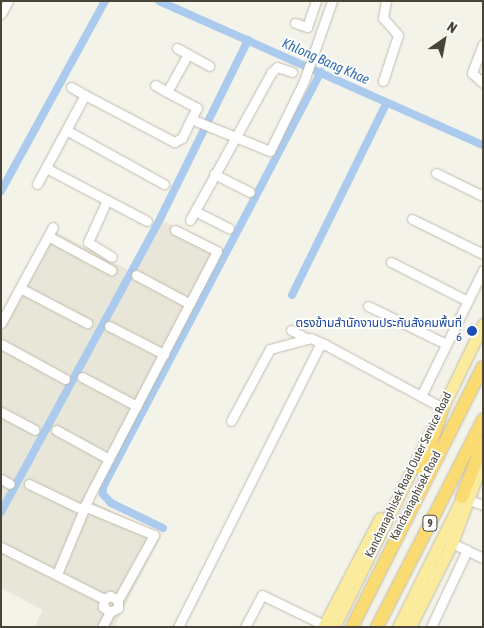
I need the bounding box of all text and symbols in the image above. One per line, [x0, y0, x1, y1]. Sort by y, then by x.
north arrow [419, 15, 469, 65]
text: N [444, 18, 460, 36]
water label: Khlong Bang Khae [280, 34, 372, 88]
place label: ตรงข้ามสำนักงานประกันสังคมพื้นที่ 6 [296, 317, 462, 345]
marker: ตรงข้ามสำนักงานประกันสังคมพื้นที่ 6 [466, 325, 478, 337]
street label: Kanchanaphisek Road Outer Service Road [362, 390, 456, 560]
street label: Kanchanaphisek Road [387, 449, 445, 543]
road number: 9 [421, 514, 439, 532]

